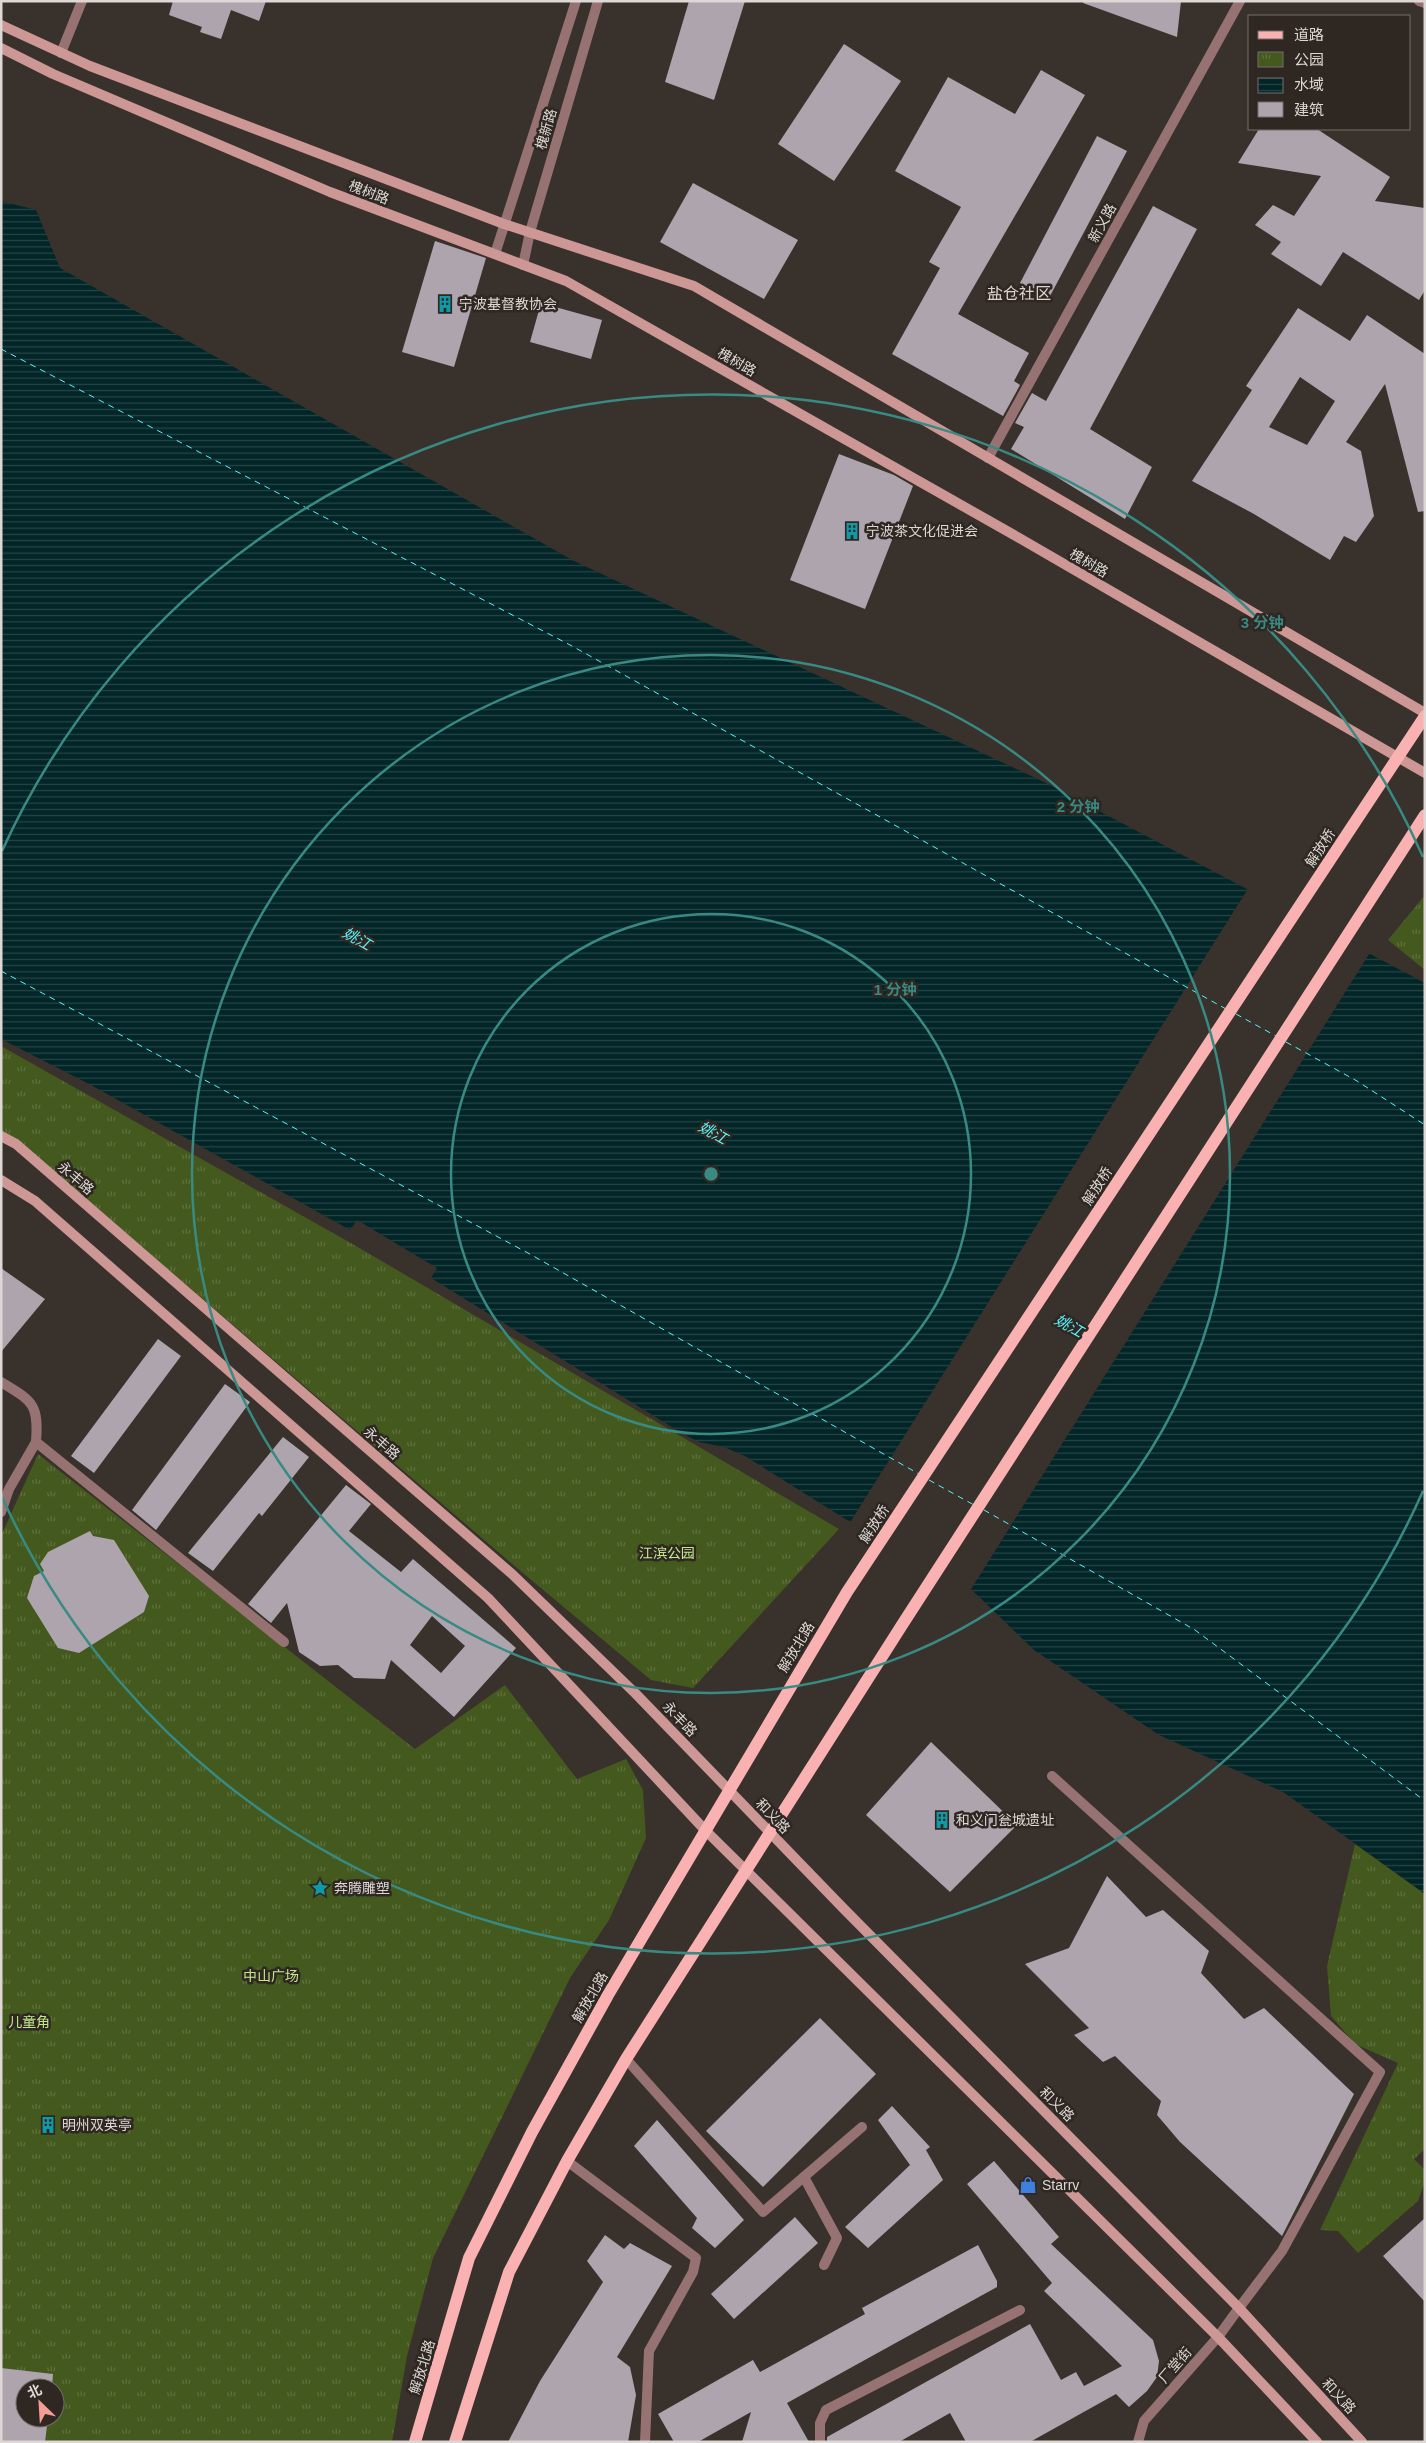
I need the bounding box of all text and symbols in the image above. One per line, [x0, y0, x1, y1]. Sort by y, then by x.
legend [1248, 15, 1411, 130]
text: 道路 [1294, 26, 1324, 43]
text: 公园 [1294, 51, 1324, 68]
text: 水域 [1294, 76, 1324, 93]
text: 建筑 [1294, 101, 1324, 118]
street label: 槐新路 [533, 107, 559, 151]
street label: 槐树路 [347, 177, 391, 207]
street label: 新义路 [1085, 201, 1119, 245]
district label: 盐仓社区 [987, 285, 1051, 302]
building icon: 宁波基督教协会 [435, 294, 455, 314]
place label: 宁波基督教协会 [459, 296, 557, 312]
street label: 槐树路 [715, 345, 759, 379]
building icon: 宁波茶文化促进会 [842, 521, 862, 541]
place label: 宁波茶文化促进会 [866, 523, 978, 539]
street label: 槐树路 [1067, 546, 1111, 580]
text: 3 分钟 [1241, 614, 1283, 631]
text: 2 分钟 [1057, 798, 1099, 815]
street label: 解放桥 [1302, 826, 1338, 870]
water label: 姚江 [340, 924, 376, 954]
text: 1 分钟 [874, 981, 916, 998]
water label: 姚江 [696, 1118, 732, 1148]
street label: 永丰路 [55, 1158, 97, 1198]
street label: 解放桥 [1079, 1164, 1115, 1208]
centre of rings [702, 1165, 720, 1183]
water label: 姚江 [1052, 1311, 1088, 1341]
street label: 永丰路 [361, 1423, 403, 1463]
street label: 解放桥 [856, 1502, 892, 1546]
park label: 江滨公园 [639, 1545, 695, 1561]
street label: 解放北路 [775, 1619, 817, 1675]
street label: 永丰路 [660, 1698, 700, 1740]
street label: 和义路 [753, 1795, 793, 1837]
building icon: 和义门瓮城遗址 [932, 1810, 952, 1830]
place label: 和义门瓮城遗址 [956, 1812, 1054, 1828]
place icon: 奔腾雕塑 [310, 1878, 330, 1898]
place label: 奔腾雕塑 [334, 1880, 390, 1896]
park label: 中山广场 [243, 1968, 299, 1984]
street label: 解放北路 [569, 1969, 611, 2025]
park label: 儿童角 [8, 2014, 50, 2030]
street label: 和义路 [1036, 2083, 1078, 2125]
building icon: 明州双英亭 [38, 2115, 58, 2135]
place label: 明州双英亭 [62, 2117, 132, 2133]
shop icon: Starrv [1018, 2175, 1038, 2195]
place label: Starrv [1042, 2177, 1079, 2193]
street label: 解放北路 [406, 2338, 438, 2396]
street label: 厂堂街 [1155, 2344, 1195, 2386]
street label: 和义路 [1319, 2375, 1359, 2417]
north arrow [15, 2378, 65, 2428]
text: 北 [25, 2381, 44, 2401]

